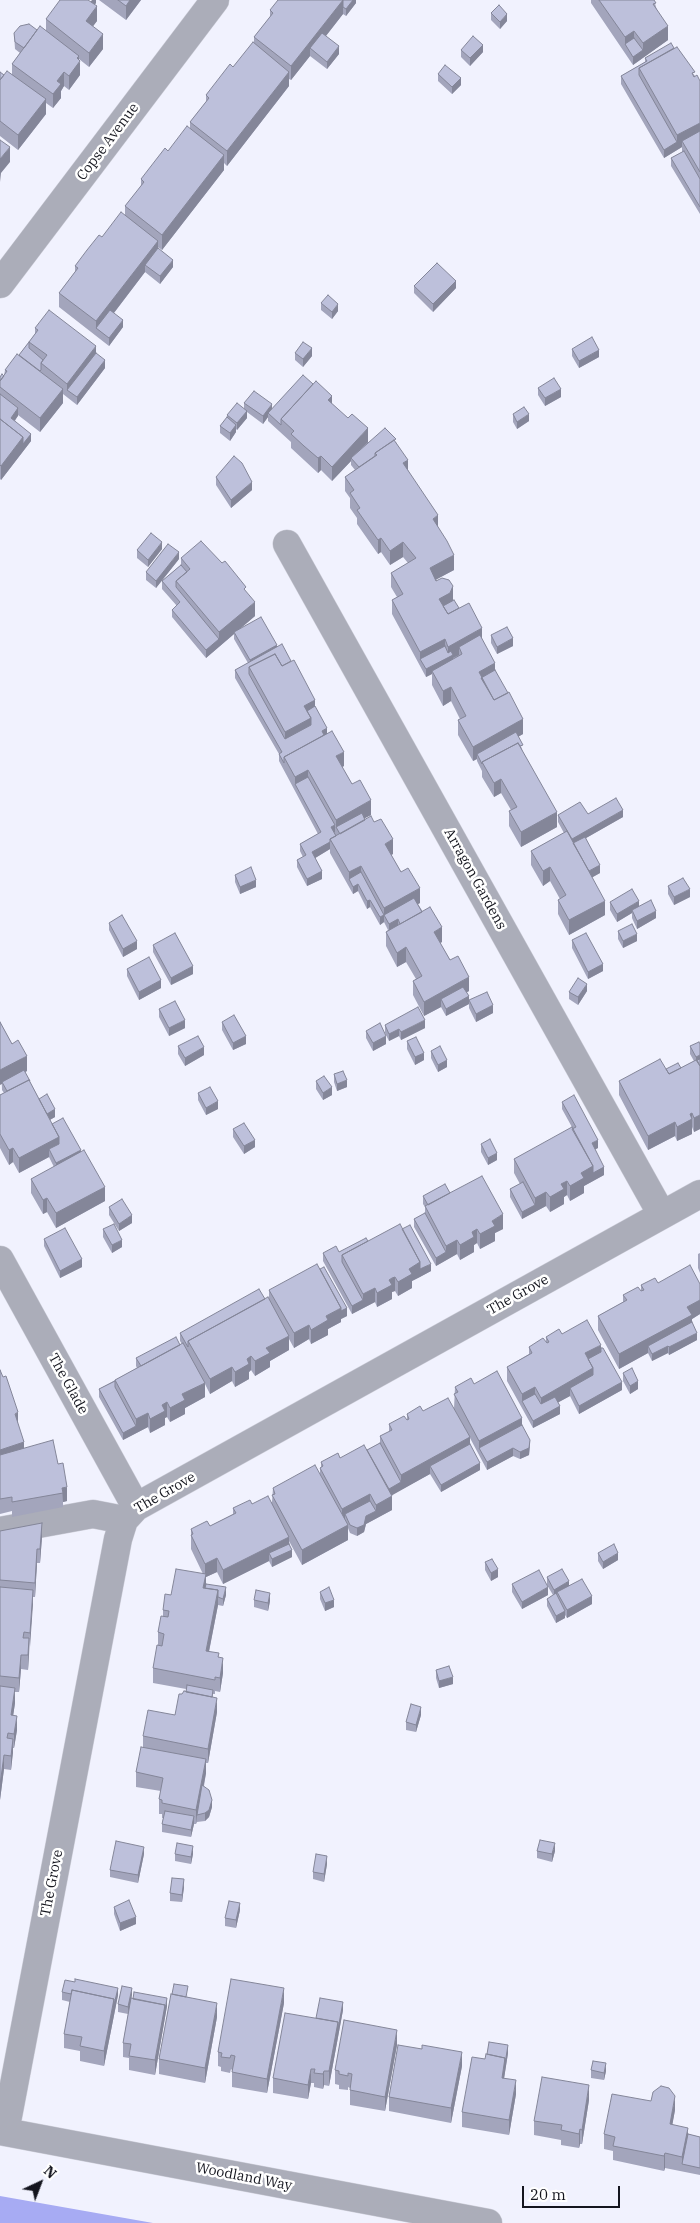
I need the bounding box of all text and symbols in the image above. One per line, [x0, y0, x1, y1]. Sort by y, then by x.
street label: Copse Avenue [74, 100, 142, 184]
street label: Arragon Gardens [440, 825, 510, 933]
street label: The Grove [484, 1271, 552, 1319]
street label: The Glade [45, 1351, 91, 1417]
street label: The Grove [132, 1469, 198, 1517]
street label: The Grove [37, 1848, 67, 1918]
north arrow [15, 2158, 65, 2208]
street label: Woodland Way [194, 2159, 294, 2195]
text: N [40, 2162, 60, 2182]
scale bar [525, 2176, 622, 2208]
text: 20 m [530, 2185, 566, 2204]

